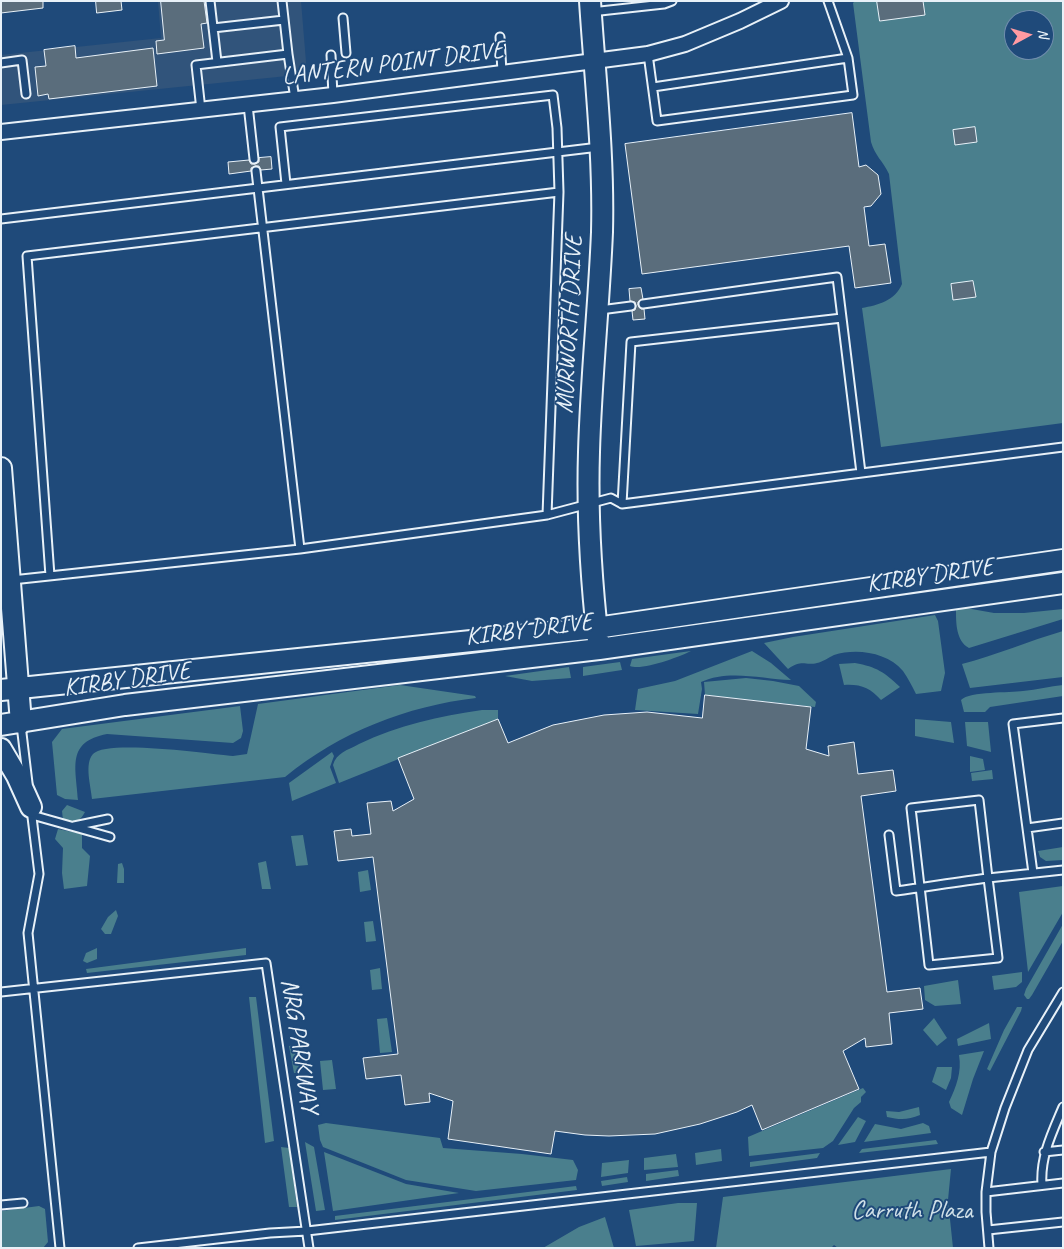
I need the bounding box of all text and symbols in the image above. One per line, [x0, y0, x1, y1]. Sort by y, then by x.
north arrow [1004, 10, 1054, 60]
text: N [1035, 28, 1052, 39]
street label: LANTERN POINT DRIVE [280, 36, 506, 92]
street label: MURWORTH DRIVE [550, 234, 590, 414]
street label: KIRBY DRIVE [865, 552, 995, 600]
street label: KIRBY DRIVE [464, 607, 594, 653]
street label: KIRBY DRIVE [62, 656, 192, 704]
street label: NRG PARKWAY [274, 977, 324, 1115]
park label: Carruth Plaza [852, 1196, 972, 1226]

